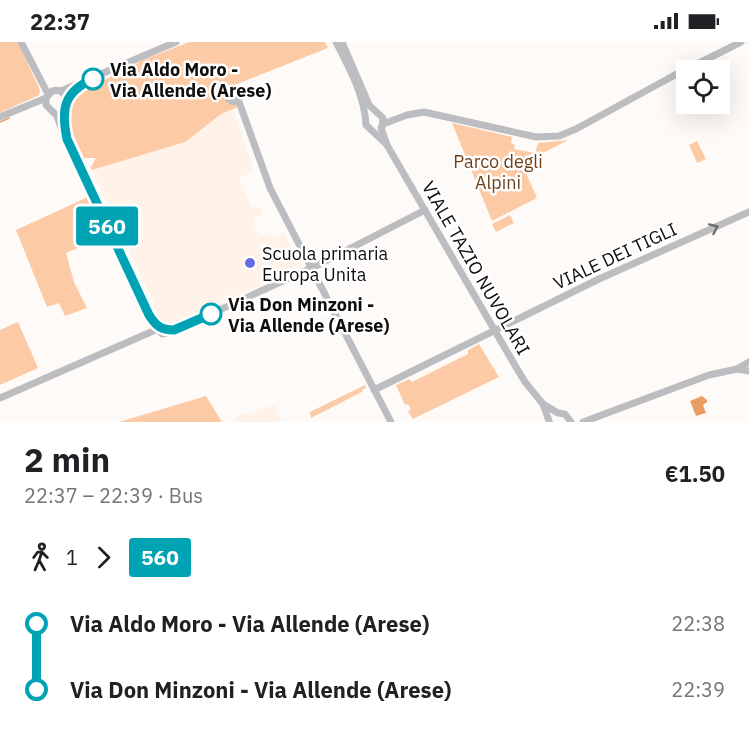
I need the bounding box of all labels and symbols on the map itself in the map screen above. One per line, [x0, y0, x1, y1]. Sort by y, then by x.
place label: Via Aldo Moro - Via Allende (Arese) [110, 58, 272, 102]
marker: Via Aldo Moro - Via Allende (Arese) [82, 68, 104, 90]
park label: Parco degli Alpini [453, 150, 543, 194]
street label: VIALE TAZIO NUVOLARI [417, 177, 535, 359]
line badge: 560 [72, 206, 142, 246]
street label: VIALE DEI TIGLI [550, 217, 680, 295]
one-way arrow [707, 223, 718, 235]
place label: Scuola primaria Europa Unita [262, 242, 389, 286]
marker: Scuola primaria Europa Unita [243, 256, 257, 270]
place label: Via Don Minzoni - Via Allende (Arese) [228, 293, 390, 337]
marker: Via Don Minzoni - Via Allende (Arese) [200, 303, 222, 325]

